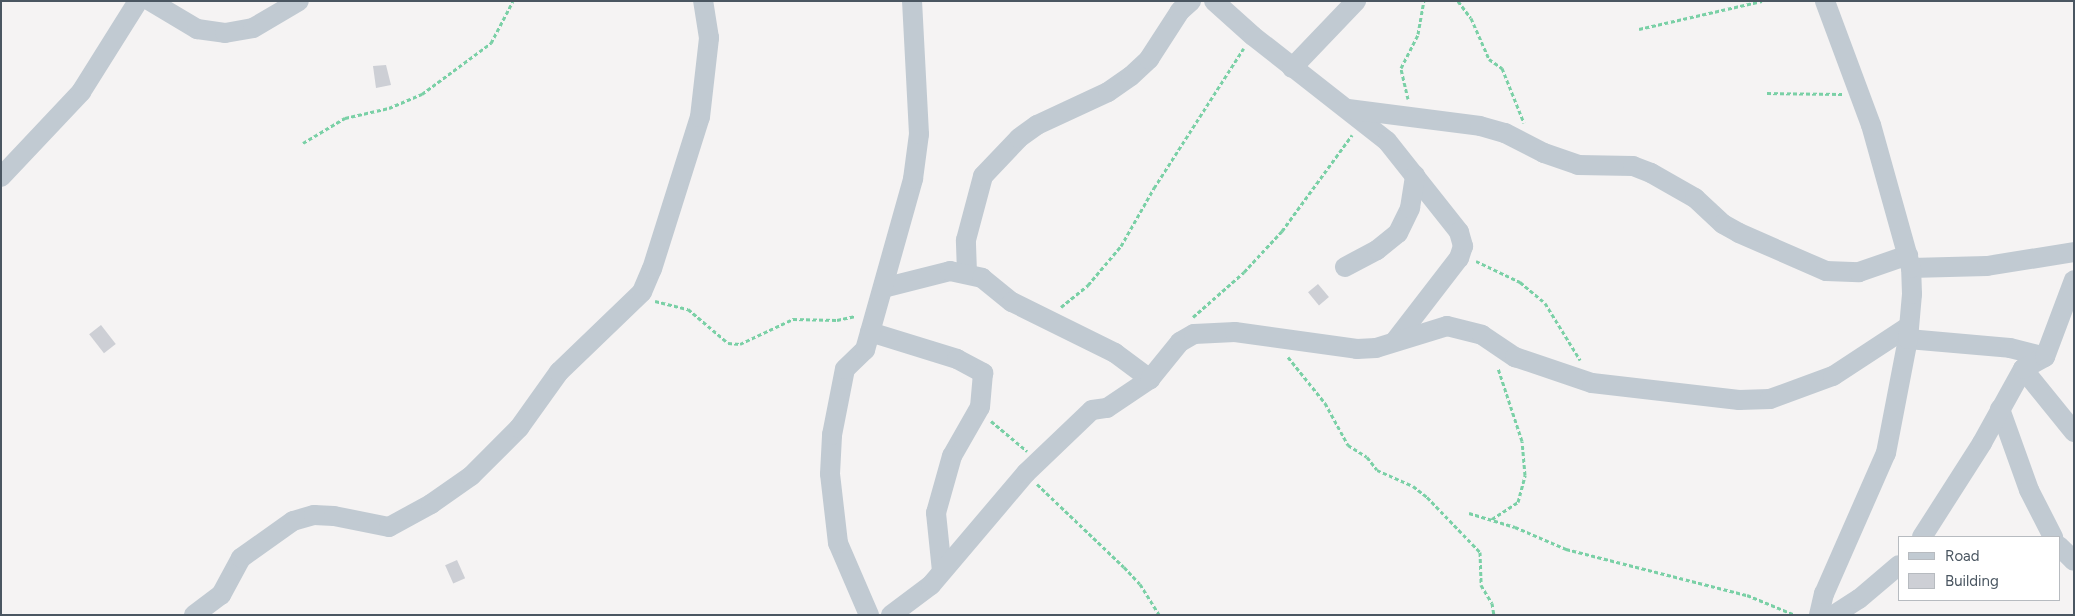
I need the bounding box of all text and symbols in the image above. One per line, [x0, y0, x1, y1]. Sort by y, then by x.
legend [1898, 536, 2060, 601]
text: Road [1945, 547, 1980, 565]
text: Building [1945, 572, 1999, 590]

